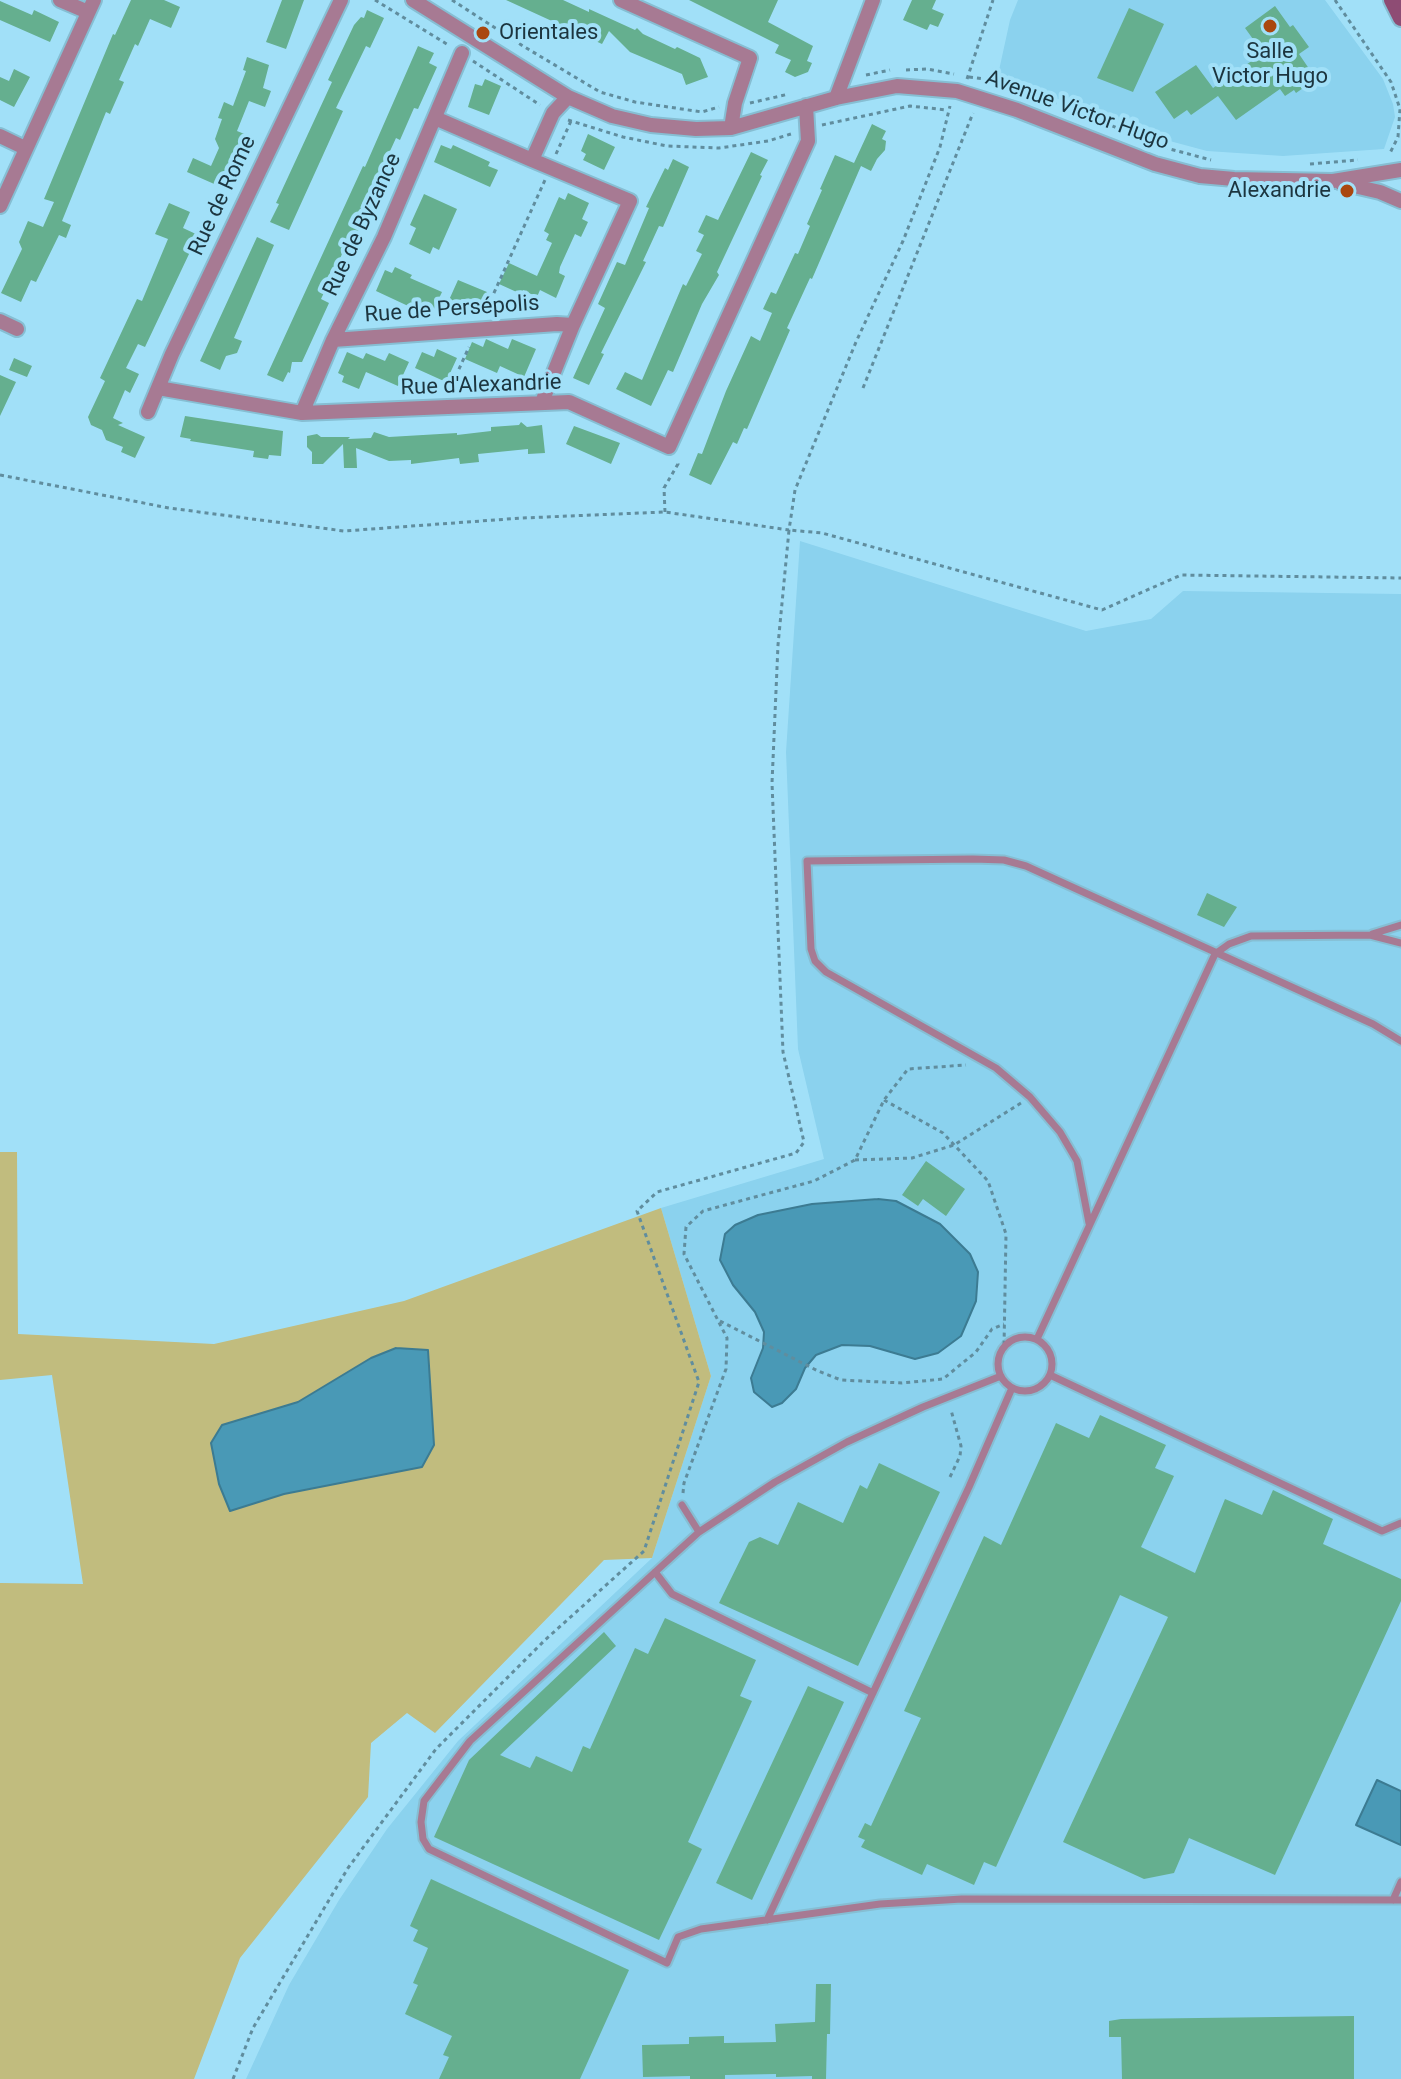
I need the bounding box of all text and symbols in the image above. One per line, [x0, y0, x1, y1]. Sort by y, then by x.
marker: Salle Victor Hugo [1261, 17, 1279, 35]
place label: Orientales [499, 20, 598, 46]
marker: Orientales [474, 24, 492, 42]
place label: Salle Victor Hugo [1212, 39, 1328, 90]
street label: Avenue Victor Hugo [982, 66, 1172, 156]
street label: Rue de Rome [184, 132, 262, 260]
street label: Rue de Byzance [318, 149, 408, 301]
place label: Alexandrie [1228, 178, 1331, 204]
marker: Alexandrie [1338, 182, 1356, 200]
street label: Rue de Persépolis [364, 291, 540, 329]
street label: Rue d'Alexandrie [400, 370, 562, 402]

